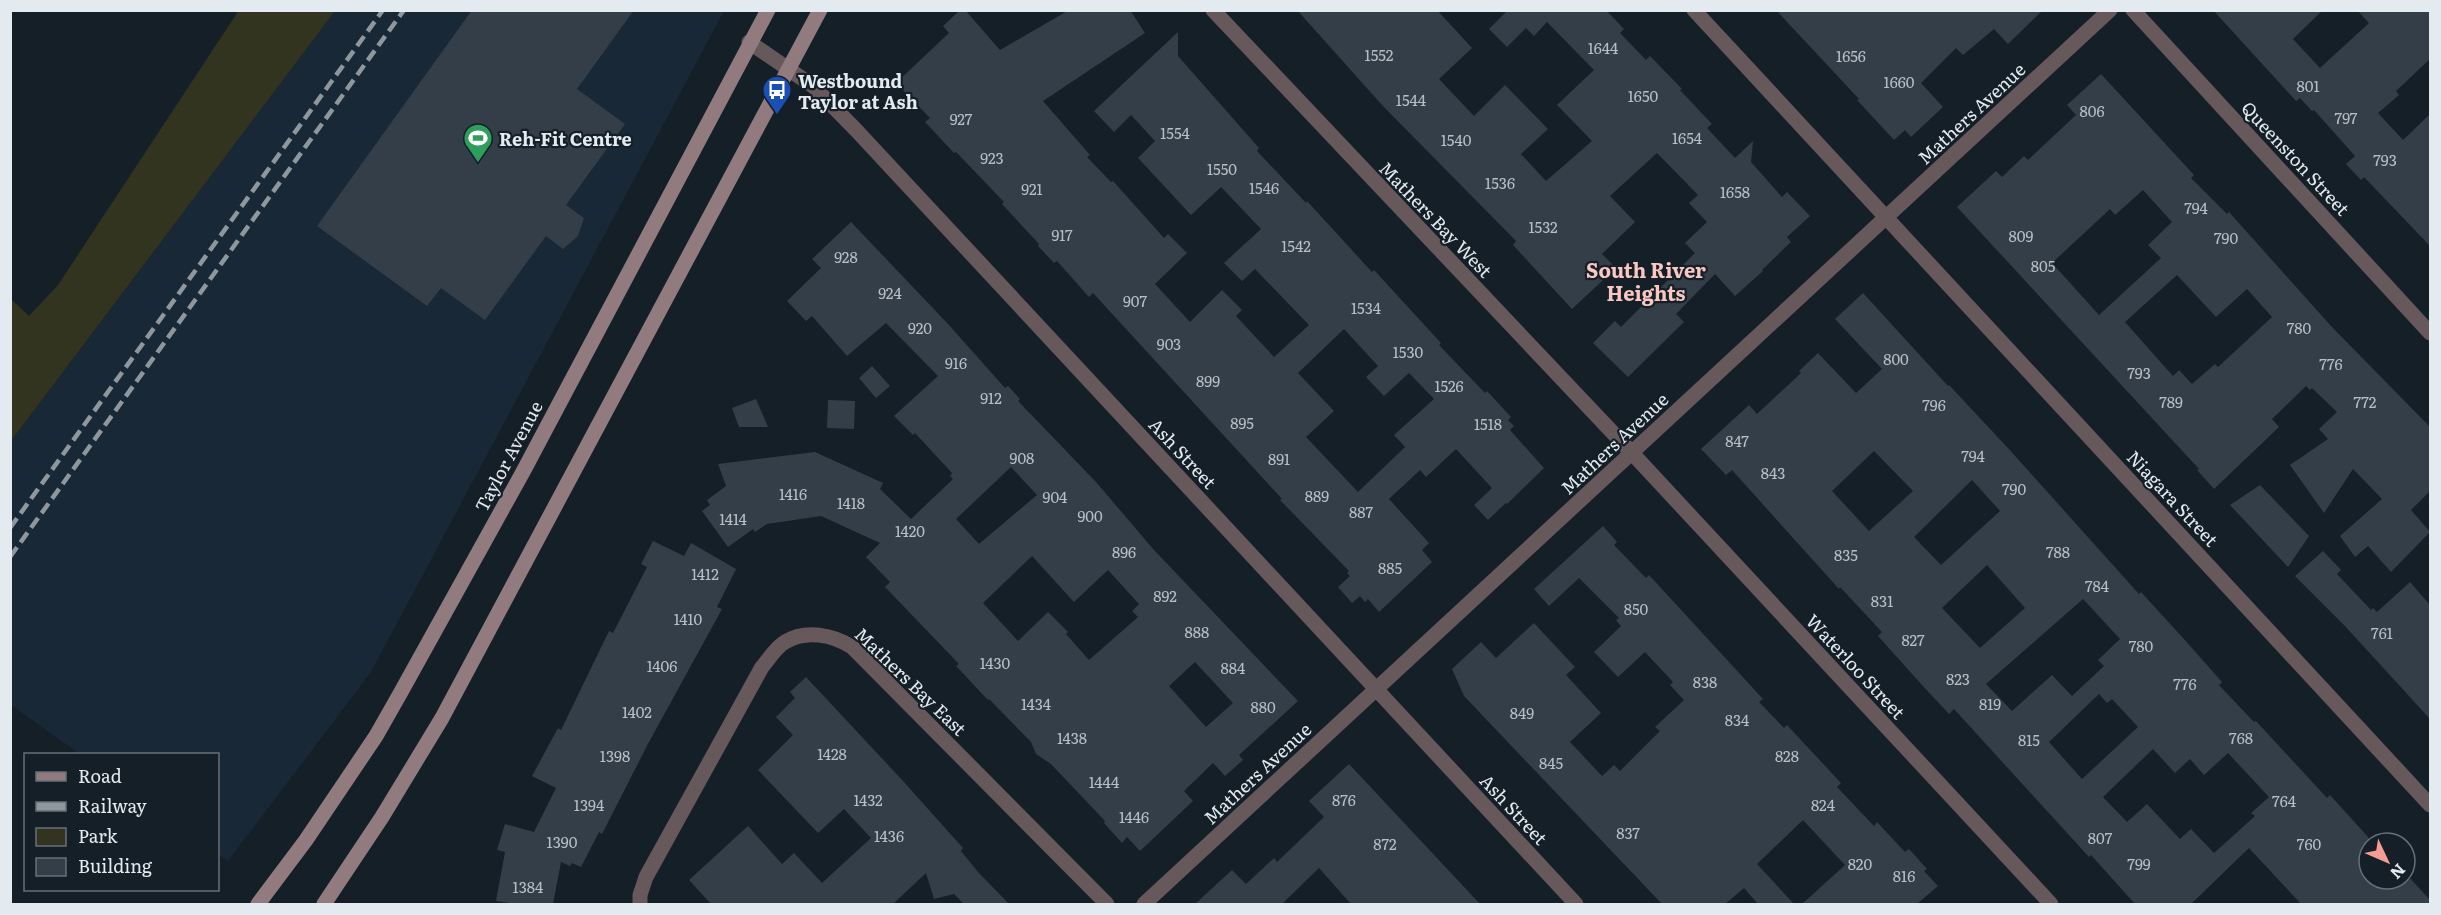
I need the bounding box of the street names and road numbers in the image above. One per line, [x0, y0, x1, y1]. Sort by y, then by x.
street label: Mathers Avenue [1911, 56, 2031, 170]
street label: Queenston Street [2236, 95, 2357, 222]
street label: Mathers Bay West [1373, 155, 1499, 284]
street label: Mathers Avenue [1554, 386, 1674, 500]
street label: Taylor Avenue [467, 396, 549, 516]
street label: Ash Street [1143, 411, 1224, 495]
street label: Niagara Street [2121, 444, 2225, 553]
street label: Waterloo Street [1800, 607, 1912, 725]
street label: Mathers Bay East [849, 621, 973, 742]
street label: Mathers Avenue [1197, 716, 1317, 830]
street label: Ash Street [1474, 767, 1555, 851]

